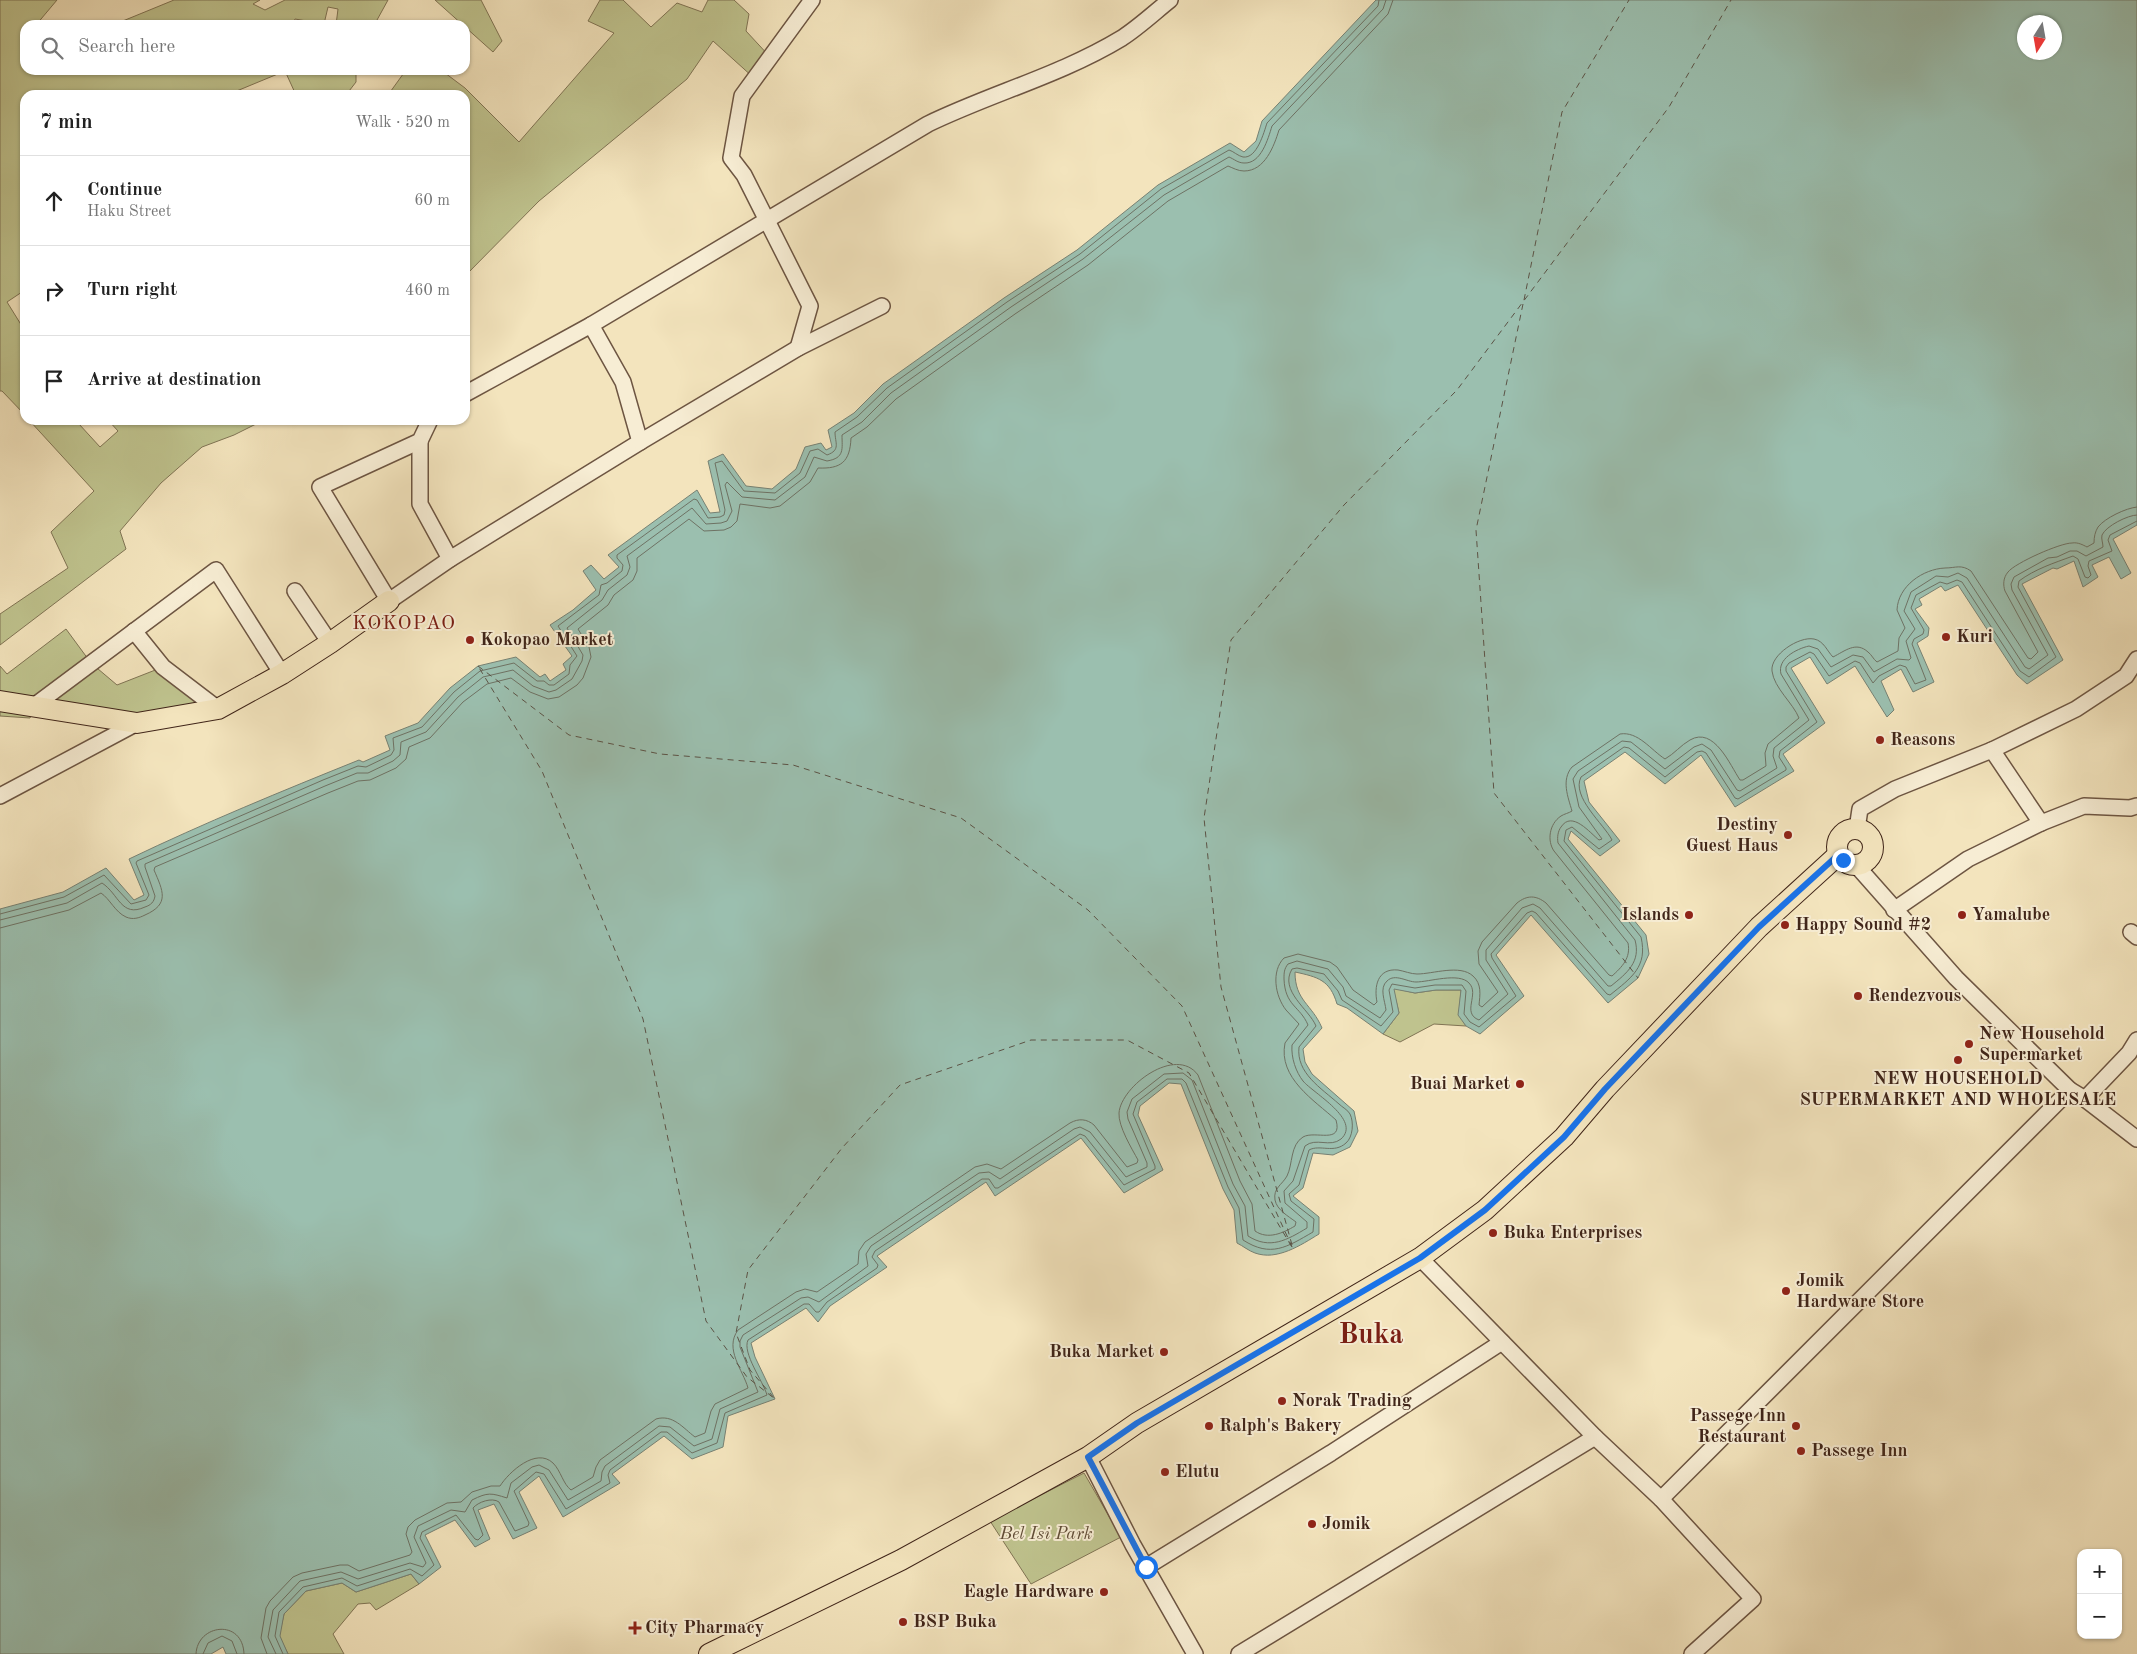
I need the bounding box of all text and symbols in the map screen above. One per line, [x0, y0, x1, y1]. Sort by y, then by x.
north arrow [2017, 15, 2062, 60]
search box [20, 20, 470, 75]
icon: search [38, 34, 66, 62]
text: Search here [78, 38, 175, 57]
text: 7 min [40, 112, 93, 133]
text: Walk · 520 m [355, 115, 450, 131]
text: Continue [87, 181, 162, 200]
icon: ahead [40, 187, 68, 215]
text: 60 m [414, 193, 450, 209]
text: Haku Street [87, 204, 171, 220]
icon: right [40, 277, 68, 305]
text: Turn right [87, 281, 177, 300]
text: 460 m [405, 283, 450, 299]
icon: arrive [40, 367, 68, 395]
text: Arrive at destination [87, 371, 261, 390]
district label: KOKOPAO [352, 614, 456, 634]
place label: Kuri [1956, 628, 1993, 646]
place label: Kokopao Market [480, 631, 614, 649]
marker: Kuri [1940, 631, 1952, 643]
marker: Kokopao Market [464, 634, 476, 646]
place label: Reasons [1890, 731, 1956, 749]
marker: Reasons [1874, 734, 1886, 746]
place label: Destiny Guest Haus [1686, 816, 1778, 855]
marker: Destiny Guest Haus [1782, 829, 1794, 841]
route end [1832, 849, 1855, 872]
place label: Islands [1621, 906, 1679, 924]
place label: Yamalube [1972, 906, 2050, 924]
marker: Islands [1683, 909, 1695, 921]
marker: Yamalube [1956, 909, 1968, 921]
place label: Happy Sound #2 [1795, 916, 1931, 934]
marker: Happy Sound #2 [1779, 919, 1791, 931]
place label: Rendezvous [1868, 987, 1962, 1005]
marker: Rendezvous [1852, 990, 1864, 1002]
place label: New Household Supermarket [1979, 1025, 2105, 1064]
marker: New Household Supermarket [1963, 1038, 1975, 1050]
marker: NEW HOUSEHOLD SUPERMARKET AND WHOLESALE [1952, 1054, 1964, 1066]
place label: NEW HOUSEHOLD SUPERMARKET AND WHOLESALE [1800, 1070, 2116, 1109]
place label: Buai Market [1410, 1075, 1510, 1093]
marker: Buai Market [1514, 1078, 1526, 1090]
place label: Buka Enterprises [1503, 1224, 1642, 1242]
marker: Buka Enterprises [1487, 1227, 1499, 1239]
place label: Jomik Hardware Store [1796, 1272, 1924, 1311]
marker: Jomik Hardware Store [1780, 1285, 1792, 1297]
district label: Buka [1338, 1322, 1404, 1350]
place label: Buka Market [1049, 1343, 1154, 1361]
marker: Buka Market [1158, 1346, 1170, 1358]
place label: Norak Trading [1292, 1392, 1412, 1410]
marker: Norak Trading [1276, 1395, 1288, 1407]
place label: Passege Inn Restaurant [1690, 1407, 1786, 1446]
place label: Ralph's Bakery [1219, 1417, 1342, 1435]
marker: Ralph's Bakery [1203, 1420, 1215, 1432]
marker: Passege Inn Restaurant [1790, 1420, 1802, 1432]
place label: Passege Inn [1811, 1442, 1907, 1460]
marker: Passege Inn [1795, 1445, 1807, 1457]
place label: Elutu [1175, 1463, 1219, 1481]
marker: Elutu [1159, 1466, 1171, 1478]
place label: Jomik [1322, 1515, 1371, 1533]
marker: Jomik [1306, 1518, 1318, 1530]
park label: Bel Isi Park [998, 1525, 1093, 1543]
map controls [2077, 1549, 2122, 1639]
button: + [2077, 1549, 2122, 1594]
route start [1135, 1556, 1158, 1579]
place label: Eagle Hardware [963, 1583, 1094, 1601]
marker: Eagle Hardware [1098, 1586, 1110, 1598]
button: − [2077, 1594, 2122, 1639]
place label: BSP Buka [913, 1613, 997, 1631]
marker: BSP Buka [897, 1616, 909, 1628]
place label: City Pharmacy [645, 1619, 764, 1637]
marker: City Pharmacy [629, 1622, 641, 1634]

